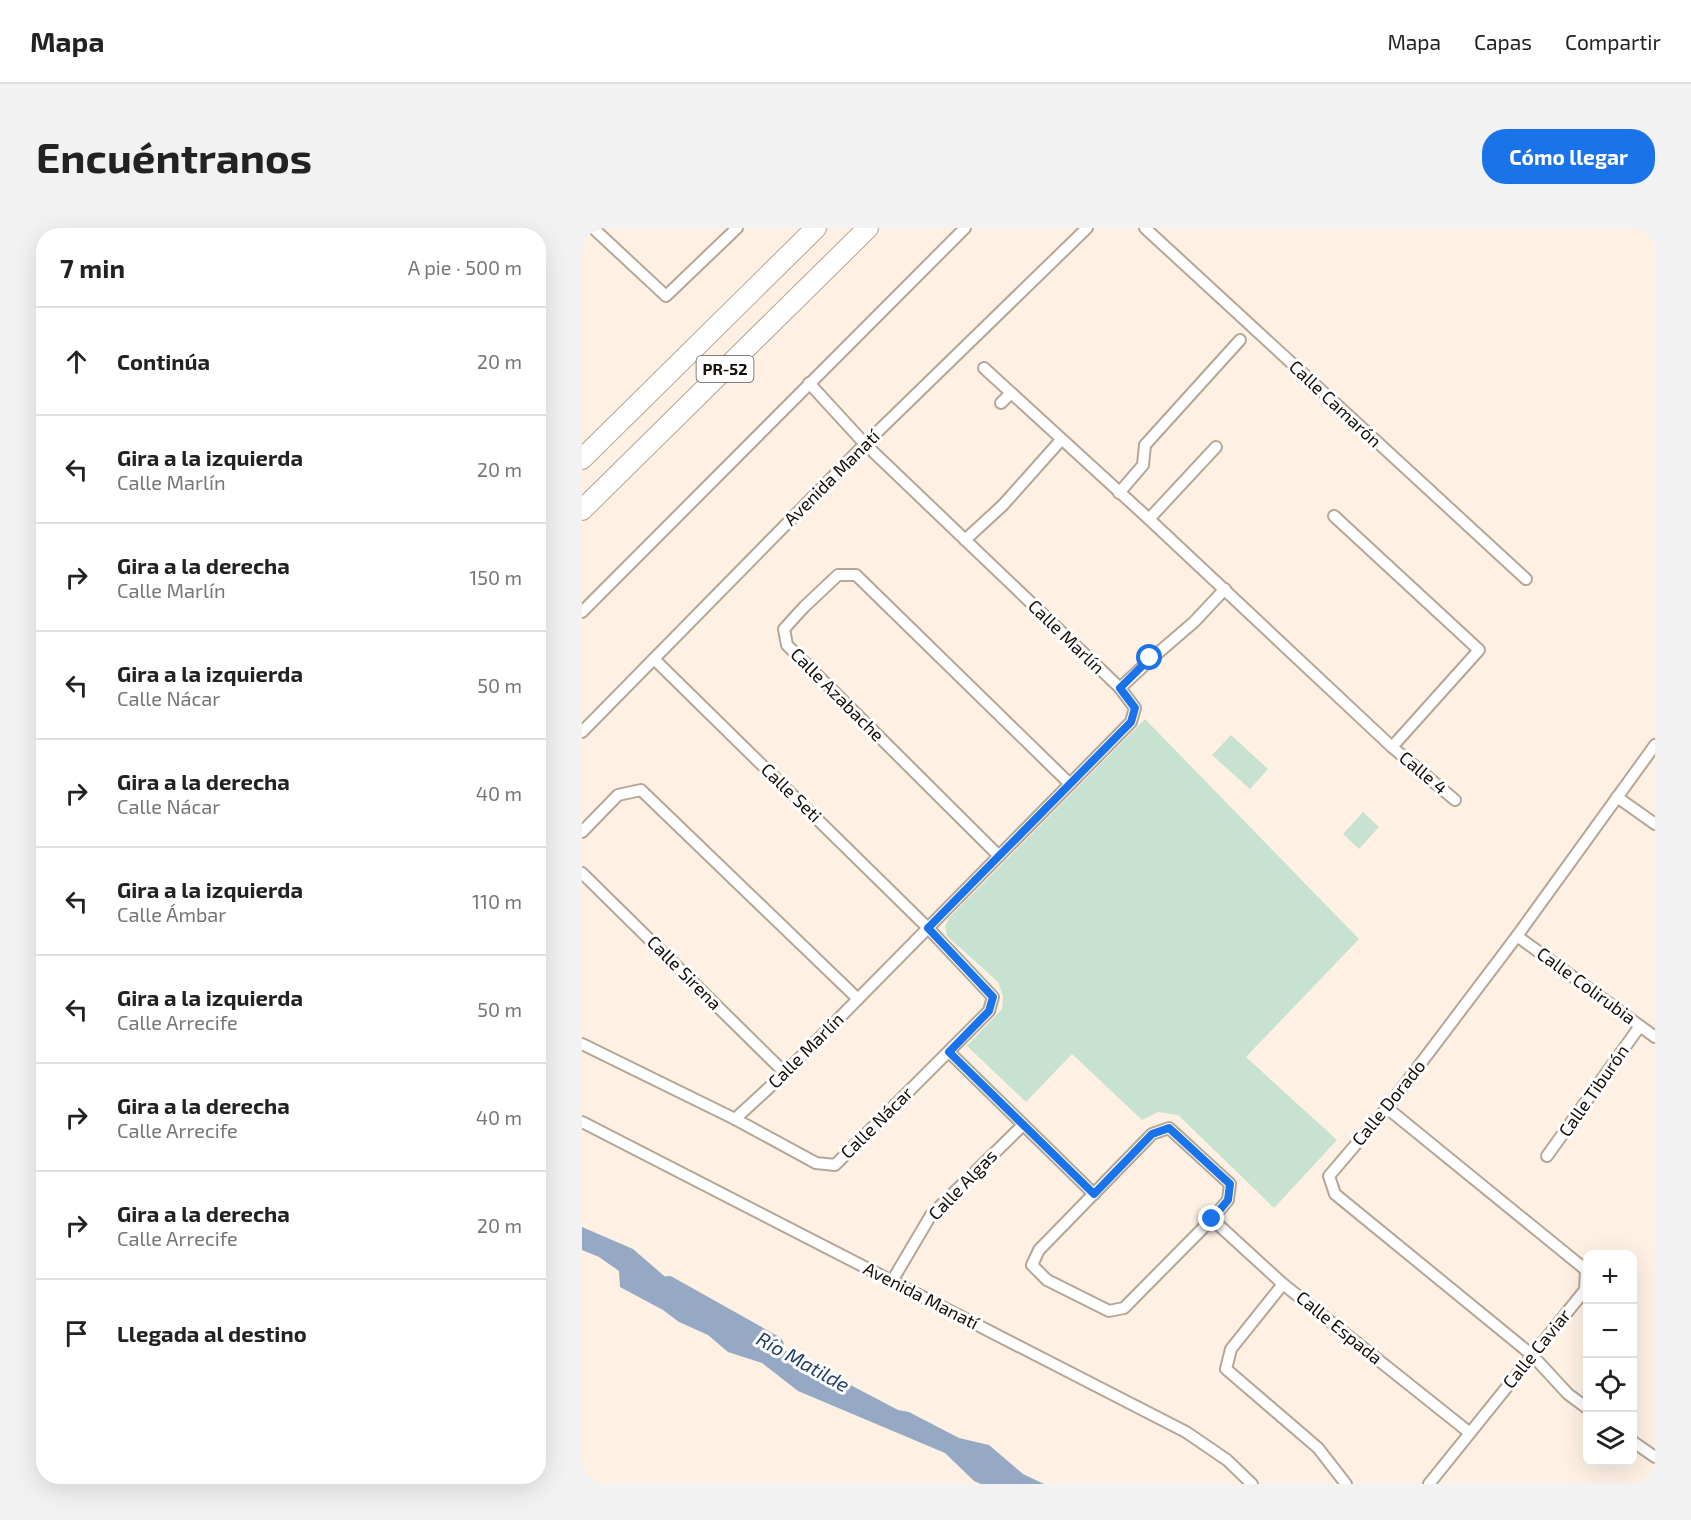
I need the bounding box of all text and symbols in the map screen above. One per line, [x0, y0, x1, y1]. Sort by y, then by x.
text: Mapa [30, 24, 104, 58]
text: Mapa [1387, 29, 1441, 54]
text: Capas [1474, 29, 1532, 54]
text: Compartir [1565, 29, 1661, 54]
button: Cómo llegar [1482, 129, 1655, 184]
text: Encuéntranos [36, 131, 312, 181]
text: 7 min [60, 252, 125, 283]
text: A pie · 500 m [408, 255, 522, 279]
icon: ahead [60, 345, 93, 378]
text: Continúa [117, 348, 210, 374]
text: 20 m [477, 349, 522, 373]
street label: Calle Camarón [1285, 355, 1386, 452]
road number: PR-52 [696, 356, 754, 382]
street label: Avenida Manatí [779, 424, 884, 530]
text: Gira a la izquierda [117, 444, 303, 470]
icon: left [60, 453, 93, 486]
text: 20 m [477, 457, 522, 481]
text: Calle Marlín [117, 470, 226, 494]
text: Gira a la derecha [117, 552, 290, 578]
icon: right [60, 561, 93, 594]
text: 150 m [469, 565, 522, 589]
text: Calle Marlín [117, 578, 226, 602]
street label: Calle Marlín [1024, 594, 1109, 678]
street label: Calle Azabache [786, 643, 889, 746]
route start [1136, 644, 1162, 670]
text: Gira a la izquierda [117, 660, 303, 686]
icon: left [60, 669, 93, 702]
text: 50 m [477, 673, 522, 697]
text: Calle Nácar [117, 686, 220, 710]
street label: Calle 4 [1395, 746, 1452, 799]
street label: Calle Seti [757, 758, 827, 826]
text: Gira a la derecha [117, 768, 290, 794]
icon: right [60, 777, 93, 810]
text: 40 m [476, 781, 522, 805]
text: Calle Nácar [117, 794, 220, 818]
text: Gira a la izquierda [117, 876, 303, 902]
icon: left [60, 885, 93, 918]
text: 110 m [472, 889, 522, 913]
text: Calle Ámbar [117, 902, 226, 926]
street label: Calle Sirena [643, 931, 726, 1014]
street label: Calle Colirubia [1533, 942, 1640, 1028]
text: Gira a la izquierda [117, 984, 303, 1010]
icon: left [60, 993, 93, 1026]
text: 50 m [477, 997, 522, 1021]
street label: Calle Marlín [763, 1008, 848, 1093]
text: Calle Arrecife [117, 1010, 238, 1034]
street label: Calle Tiburón [1553, 1040, 1633, 1141]
street label: Calle Dorado [1347, 1055, 1430, 1150]
street label: Calle Nácar [836, 1082, 917, 1163]
text: Gira a la derecha [117, 1092, 290, 1118]
icon: right [60, 1101, 93, 1134]
text: 40 m [476, 1105, 522, 1129]
text: Calle Arrecife [117, 1118, 238, 1142]
street label: Calle Algas [923, 1144, 1001, 1224]
text: Gira a la derecha [117, 1200, 290, 1226]
route end [1198, 1205, 1224, 1231]
icon: right [60, 1209, 93, 1242]
text: 20 m [477, 1213, 522, 1237]
text: Calle Arrecife [117, 1226, 238, 1250]
map controls [1583, 1250, 1637, 1466]
button: + [1583, 1250, 1637, 1304]
street label: Avenida Manatí [860, 1257, 983, 1334]
street label: Calle Espada [1292, 1286, 1387, 1369]
street label: Calle Caviar [1498, 1304, 1575, 1393]
button: − [1583, 1304, 1637, 1358]
icon: arrive [60, 1317, 93, 1350]
text: Llegada al destino [117, 1320, 307, 1346]
water label: Río Matilde [753, 1326, 854, 1397]
button: locate [1583, 1358, 1637, 1412]
button: layers [1583, 1412, 1637, 1466]

